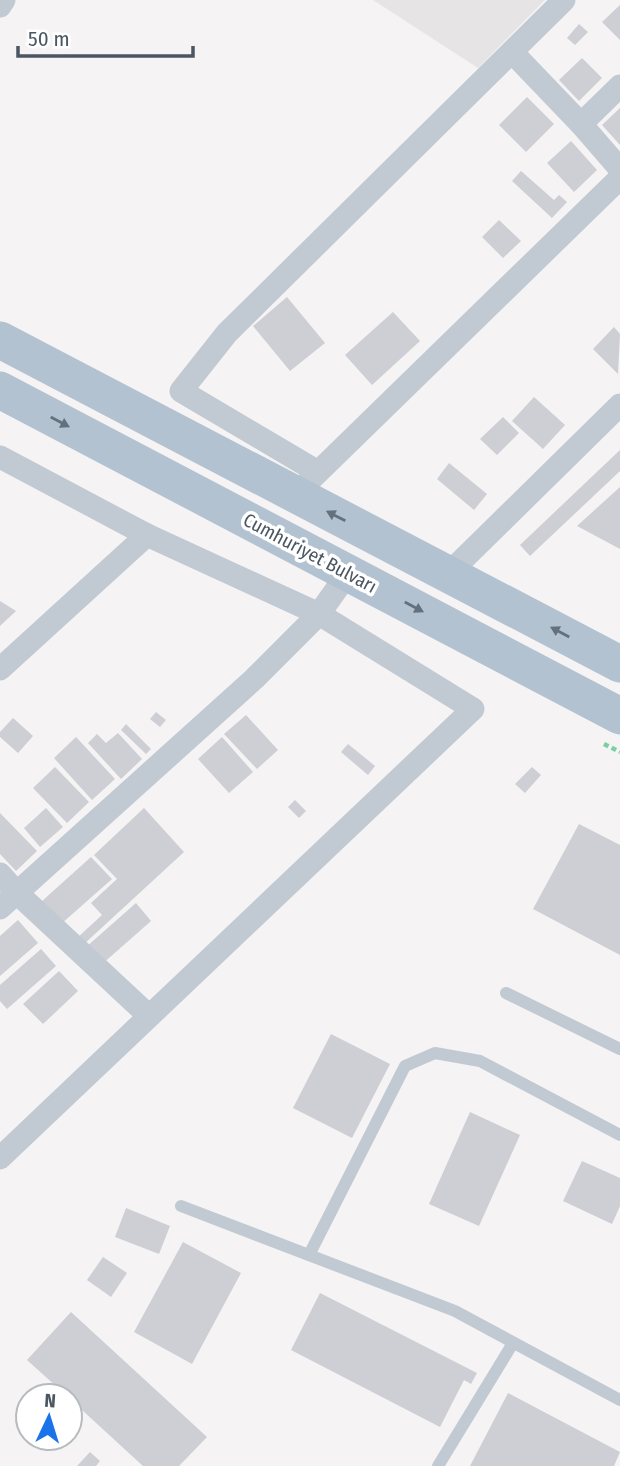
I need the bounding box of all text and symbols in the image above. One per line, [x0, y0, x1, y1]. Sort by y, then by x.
scale bar [18, 14, 192, 58]
text: 50 m [28, 26, 70, 52]
one-way arrow [51, 416, 70, 428]
street label: Cumhuriyet Bulvarı [239, 508, 381, 598]
one-way arrow [326, 510, 346, 521]
one-way arrow [404, 601, 424, 613]
one-way arrow [550, 626, 569, 638]
north arrow [14, 1382, 84, 1452]
text: N [44, 1389, 57, 1412]

